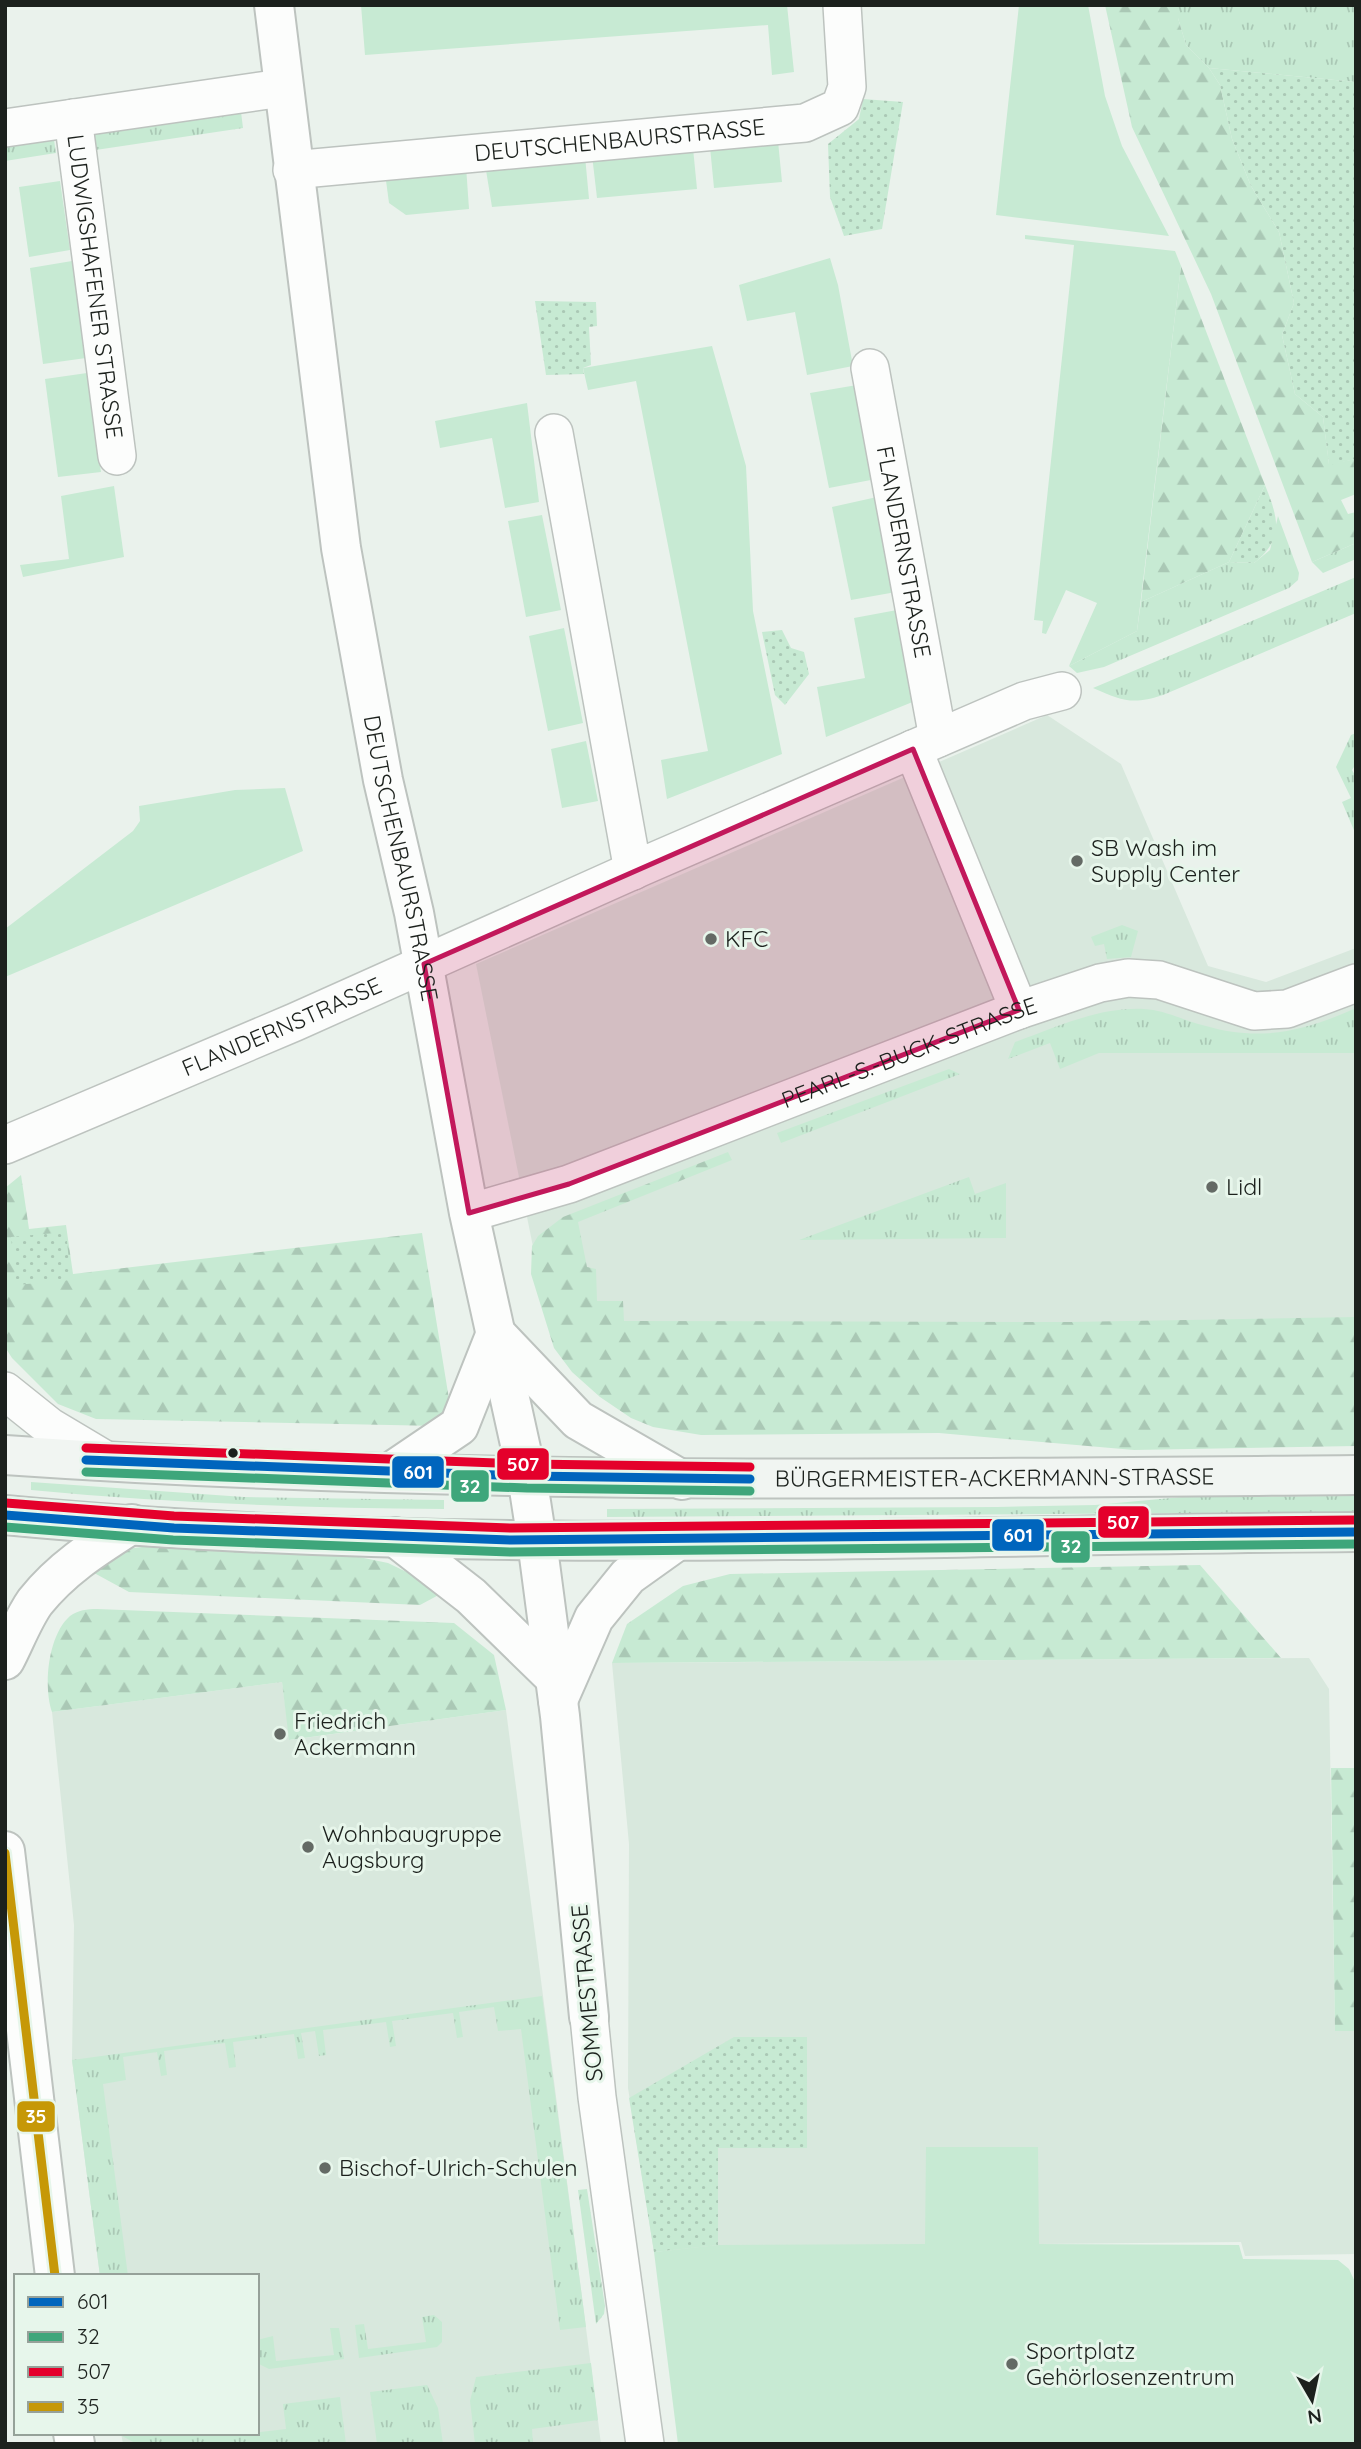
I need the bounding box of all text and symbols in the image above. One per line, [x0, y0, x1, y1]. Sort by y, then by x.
street label: DEUTSCHENBAURSTRASSE [473, 112, 766, 167]
street label: LUDWIGSHAFENER STRASSE [61, 133, 130, 440]
street label: FLANDERNSTRASSE [871, 444, 938, 660]
street label: DEUTSCHENBAURSTRASSE [357, 713, 445, 1004]
place label: SB Wash im Supply Center [1091, 833, 1240, 888]
marker: SB Wash im Supply Center [1069, 853, 1085, 869]
place label: KFC [725, 924, 768, 953]
marker: KFC [703, 931, 719, 947]
street label: FLANDERNSTRASSE [177, 970, 386, 1082]
street label: PEARL-S.-BUCK-STRASSE [777, 990, 1041, 1114]
place label: Lidl [1226, 1172, 1262, 1201]
marker: Lidl [1204, 1179, 1220, 1195]
unlabelled marker [226, 1446, 240, 1460]
line badge: 507 [496, 1447, 550, 1481]
text: 507 [507, 1452, 539, 1476]
line badge: 601 [391, 1455, 445, 1489]
text: 601 [403, 1460, 433, 1484]
street label: BÜRGERMEISTER-ACKERMANN-STRASSE [775, 1461, 1214, 1493]
line badge: 32 [450, 1469, 490, 1503]
text: 32 [459, 1474, 481, 1498]
line badge: 507 [1097, 1505, 1150, 1539]
text: 507 [1107, 1510, 1139, 1534]
line badge: 601 [991, 1518, 1045, 1552]
text: 601 [1003, 1523, 1033, 1547]
line badge: 32 [1050, 1530, 1091, 1564]
text: 32 [1060, 1534, 1082, 1558]
place label: Friedrich Ackermann [294, 1706, 416, 1761]
marker: Friedrich Ackermann [272, 1726, 288, 1742]
place label: Wohnbaugruppe Augsburg [322, 1819, 502, 1874]
marker: Wohnbaugruppe Augsburg [300, 1839, 316, 1855]
street label: SOMMESTRASSE [564, 1903, 609, 2083]
line badge: 35 [16, 2100, 56, 2133]
text: 35 [25, 2104, 47, 2128]
place label: Bischof-Ulrich-Schulen [339, 2153, 578, 2182]
marker: Bischof-Ulrich-Schulen [317, 2160, 333, 2176]
legend [14, 2274, 259, 2435]
text: 601 [77, 2288, 109, 2314]
text: 32 [77, 2323, 100, 2349]
place label: Sportplatz Gehörlosenzentrum [1026, 2336, 1235, 2391]
marker: Sportplatz Gehörlosenzentrum [1004, 2356, 1020, 2372]
text: 507 [77, 2358, 111, 2384]
north arrow [1277, 2365, 1347, 2435]
text: 35 [77, 2393, 99, 2419]
text: N [1306, 2404, 1323, 2430]

